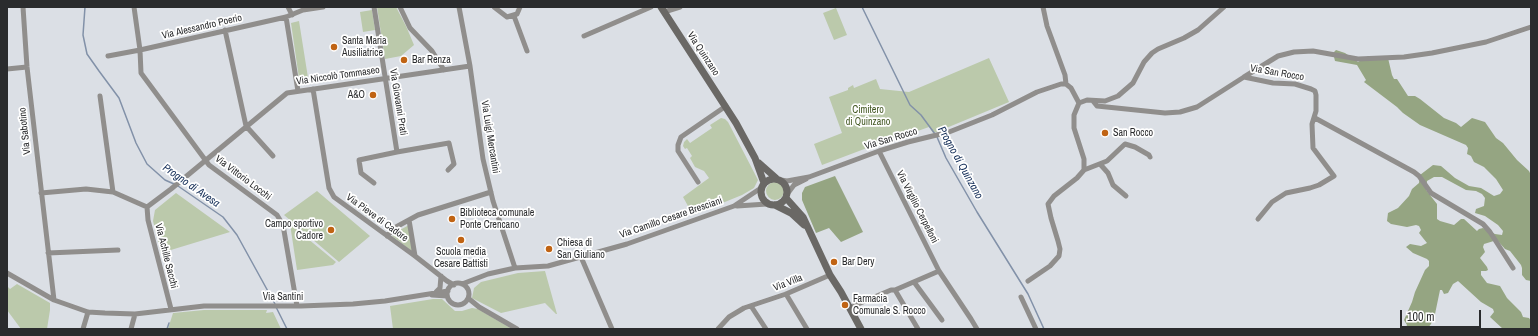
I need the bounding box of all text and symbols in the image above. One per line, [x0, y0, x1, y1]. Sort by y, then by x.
street label: Via Alessandro Poerio [161, 12, 243, 42]
street label: Via Quinzano [684, 30, 722, 78]
place label: Santa Maria Ausiliatrice [342, 35, 387, 58]
marker: Santa Maria Ausiliatrice [329, 42, 339, 52]
place label: Bar Renza [412, 54, 451, 66]
marker: Bar Renza [399, 55, 409, 65]
street label: Via San Rocco [1249, 62, 1305, 84]
street label: Via Niccolò Tommaseo [295, 64, 381, 88]
street label: Via Giovanni Prati [387, 68, 409, 136]
place label: A&O [348, 89, 365, 101]
marker: A&O [368, 90, 378, 100]
street label: Via Luigi Mercantini [478, 100, 502, 174]
park label: Cimitero di Quinzano [846, 104, 890, 128]
street label: Via Sabotino [17, 107, 33, 155]
water label: Progno di Quinzano [935, 124, 985, 202]
street label: Via San Rocco [863, 125, 919, 153]
place label: San Rocco [1113, 127, 1153, 139]
marker: San Rocco [1100, 128, 1110, 138]
street label: Via Vittorio Locchi [213, 153, 273, 203]
water label: Progno di Avesa [160, 162, 222, 210]
street label: Via Virgilio Cerpelloni [894, 169, 940, 245]
street label: Via Pieve di Cadore [344, 191, 410, 245]
street label: Via Camillo Cesare Bresciani [618, 195, 724, 241]
place label: Biblioteca comunale Ponte Crencano [460, 207, 534, 230]
marker: Biblioteca comunale Ponte Crencano [447, 214, 457, 224]
place label: Campo sportivo Cadore [265, 218, 323, 242]
street label: Via Achille Sacchi [152, 222, 180, 290]
marker: Campo sportivo Cadore [326, 225, 336, 235]
marker: Scuola media Cesare Battisti [456, 235, 466, 245]
place label: Chiesa di San Giuliano [557, 237, 605, 260]
marker: Chiesa di San Giuliano [544, 244, 554, 254]
place label: Scuola media Cesare Battisti [434, 246, 488, 270]
place label: Bar Dery [842, 256, 874, 268]
marker: Bar Dery [829, 257, 839, 267]
street label: Via Villa [772, 272, 804, 294]
street label: Via Santini [263, 291, 303, 303]
place label: Farmacia Comunale S. Rocco [853, 293, 926, 316]
marker: Farmacia Comunale S. Rocco [840, 300, 850, 310]
scale bar [1402, 302, 1483, 328]
text: 100 m [1407, 309, 1434, 325]

